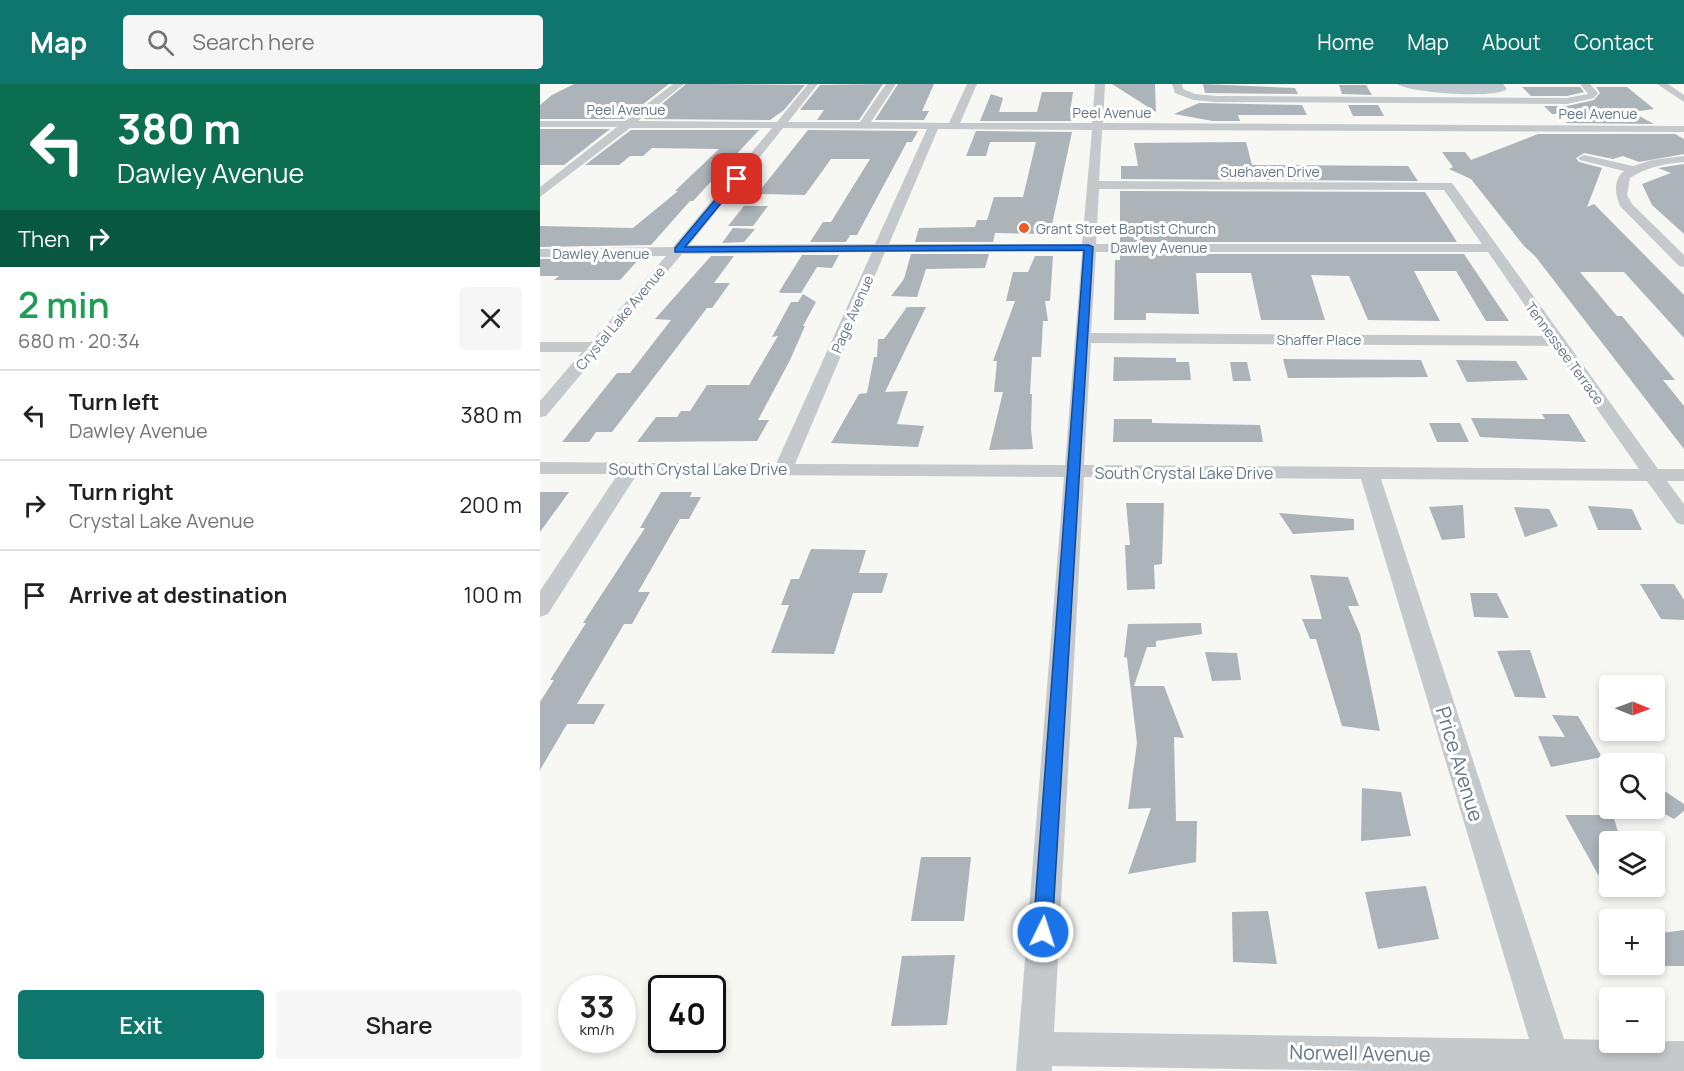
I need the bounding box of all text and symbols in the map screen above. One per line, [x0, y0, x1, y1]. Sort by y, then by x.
search box [123, 15, 543, 69]
text: Map [30, 23, 87, 61]
icon: search [144, 26, 177, 59]
text: Search here [192, 27, 315, 57]
text: Home [1317, 28, 1374, 56]
text: Map [1407, 28, 1449, 56]
text: About [1482, 28, 1541, 56]
text: Contact [1574, 28, 1654, 56]
text: 380 m [117, 99, 241, 157]
street label: Peel Avenue [587, 100, 665, 119]
street label: Peel Avenue [1073, 103, 1151, 122]
street label: Peel Avenue [1559, 104, 1637, 123]
icon: left [18, 108, 96, 186]
pin [711, 153, 762, 204]
text: Dawley Avenue [117, 154, 304, 191]
icon: arrive [720, 162, 753, 195]
street label: Suehaven Drive [1220, 162, 1320, 181]
place label: Grant Street Baptist Church [1036, 219, 1216, 238]
marker: Grant Street Baptist Church [1017, 221, 1031, 235]
icon: right [82, 222, 115, 255]
text: Then [18, 224, 70, 254]
street label: Dawley Avenue [1110, 238, 1208, 257]
street label: Dawley Avenue [552, 244, 650, 263]
street label: Crystal Lake Avenue [571, 262, 669, 374]
street label: Page Avenue [826, 272, 878, 356]
text: 2 min [18, 280, 110, 329]
button: close [459, 287, 522, 350]
street label: Tennessee Terrace [1521, 298, 1609, 408]
text: 680 m · 20:34 [18, 327, 140, 354]
street label: Shaffer Place [1277, 330, 1361, 349]
text: Turn left [69, 387, 159, 417]
icon: left [18, 399, 51, 432]
text: 380 m [461, 400, 522, 430]
text: Dawley Avenue [69, 417, 208, 444]
street label: South Crystal Lake Drive [609, 458, 787, 480]
street label: South Crystal Lake Drive [1095, 462, 1273, 484]
text: Turn right [69, 477, 174, 507]
icon: right [18, 489, 51, 522]
text: 200 m [460, 490, 522, 520]
text: Crystal Lake Avenue [69, 507, 254, 534]
icon: arrive [18, 579, 51, 612]
text: Arrive at destination [69, 580, 287, 610]
text: 100 m [464, 580, 522, 610]
north arrow [1599, 675, 1665, 741]
map controls [1599, 675, 1665, 1053]
street label: Price Avenue [1430, 703, 1490, 825]
button: search [1599, 753, 1665, 819]
button: layers [1599, 831, 1665, 897]
position arrow [1011, 900, 1075, 964]
button: + [1599, 909, 1665, 975]
speed limit sign: 40 [648, 975, 726, 1053]
text: 33 [580, 986, 614, 1027]
button: − [1599, 987, 1665, 1053]
button: Exit [18, 990, 264, 1059]
button: Share [276, 990, 522, 1059]
text: km/h [580, 1019, 614, 1040]
street label: Norwell Avenue [1289, 1038, 1431, 1068]

